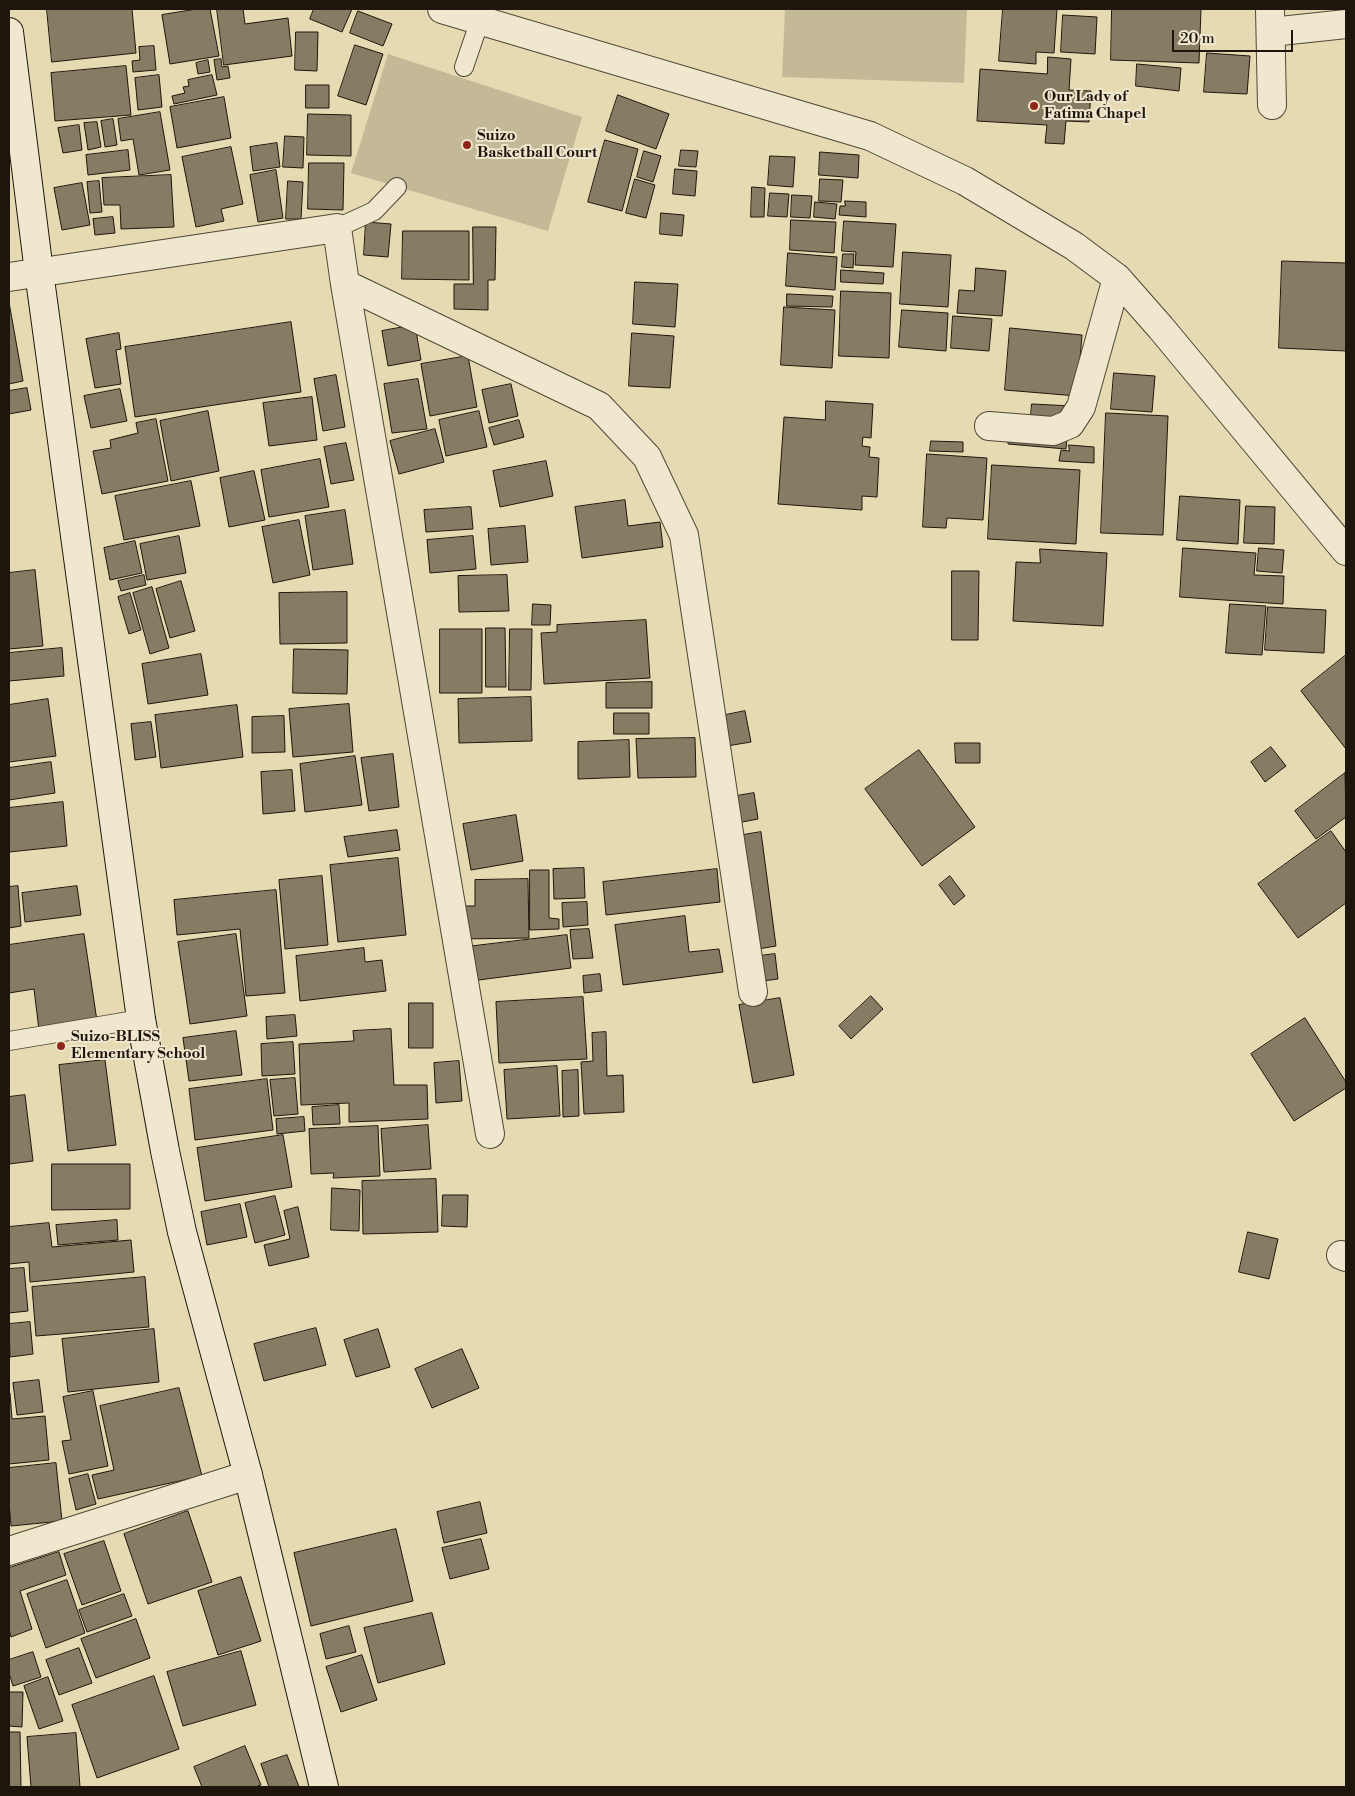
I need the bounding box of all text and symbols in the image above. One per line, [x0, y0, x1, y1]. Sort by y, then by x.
scale bar [1175, 20, 1296, 52]
text: 20 m [1180, 29, 1215, 48]
place label: Our Lady of Fatima Chapel [1044, 88, 1146, 123]
marker: Our Lady of Fatima Chapel [1028, 100, 1040, 112]
place label: Suizo Basketball Court [477, 127, 597, 162]
marker: Suizo Basketball Court [461, 139, 473, 151]
place label: Suizo-BLISS Elementary School [71, 1028, 205, 1063]
marker: Suizo-BLISS Elementary School [55, 1040, 67, 1052]

